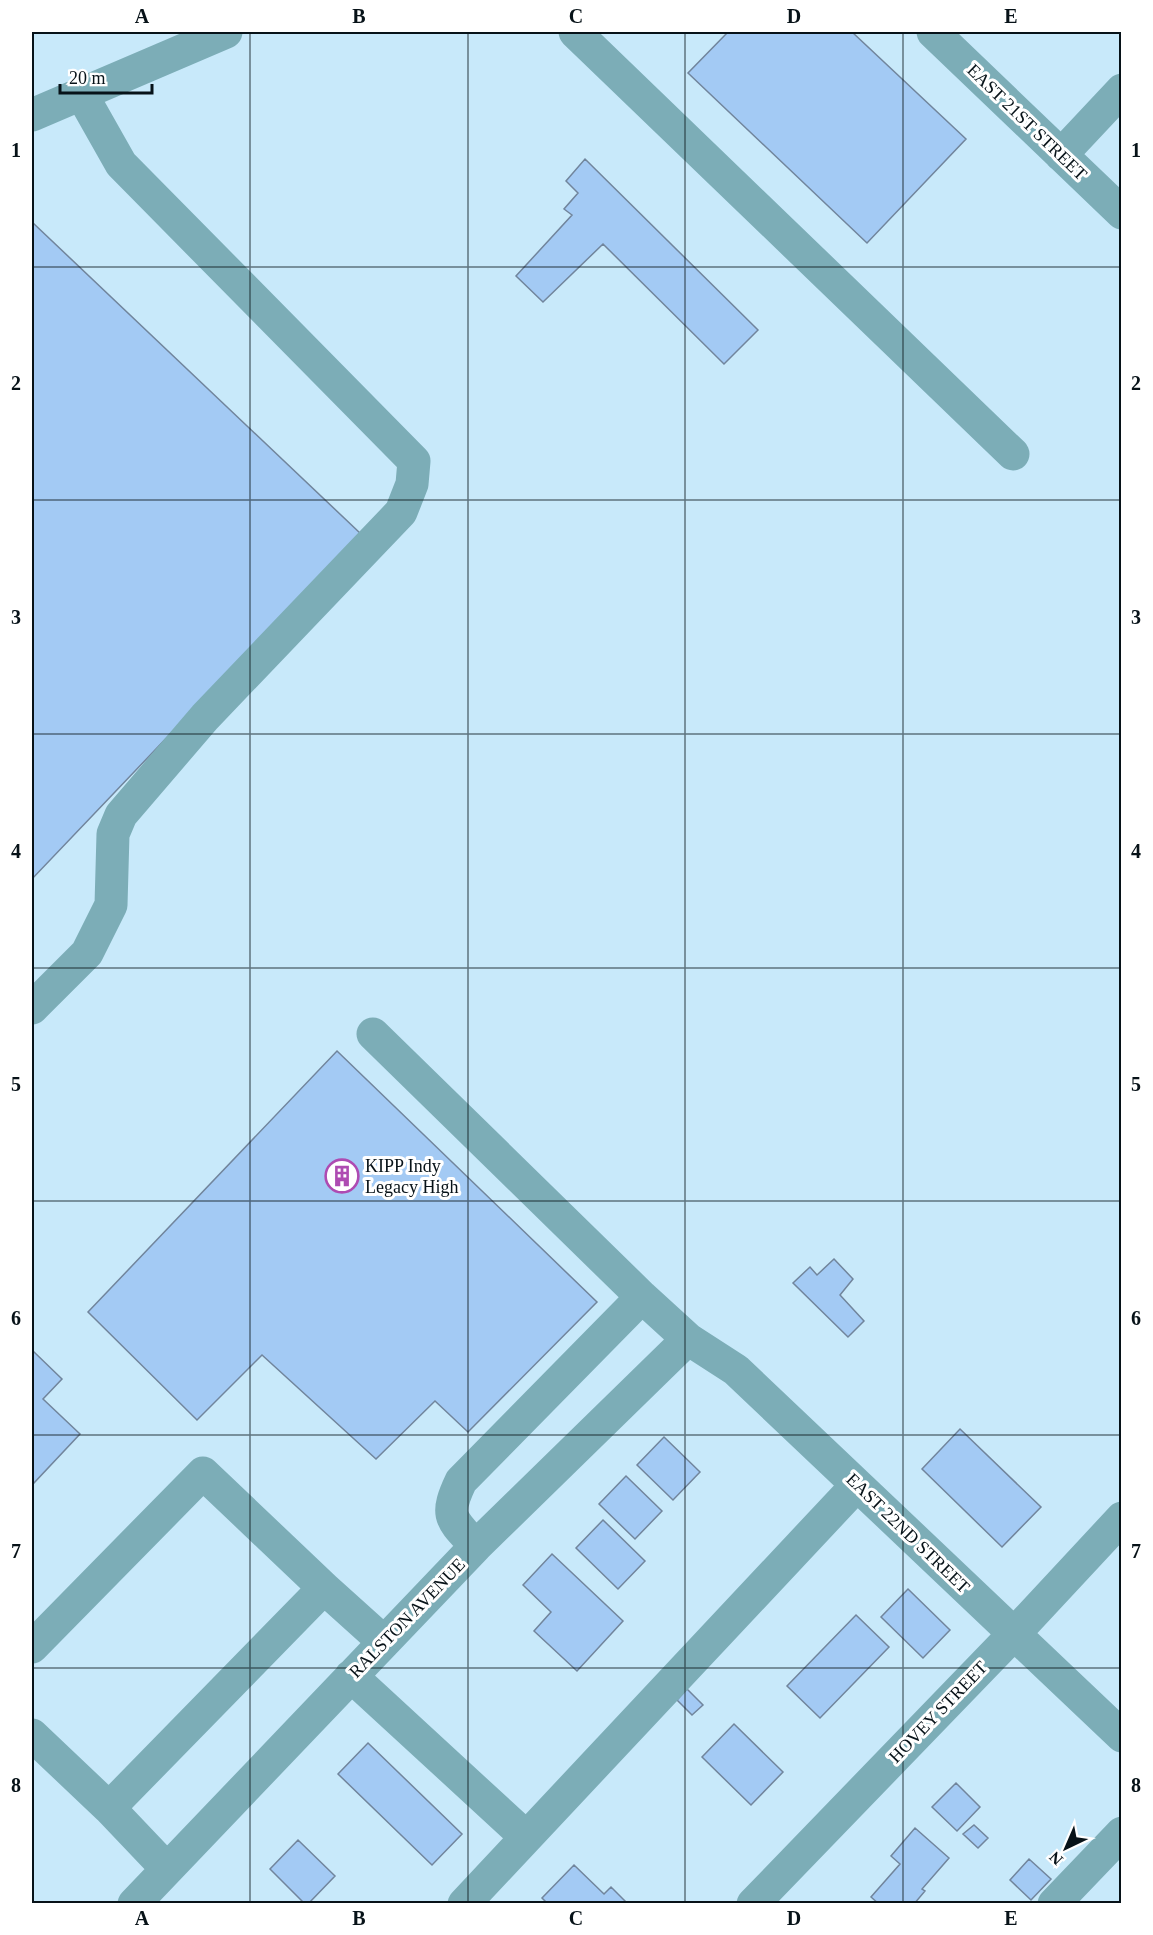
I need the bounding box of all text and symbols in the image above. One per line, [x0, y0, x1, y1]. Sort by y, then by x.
text: A [135, 5, 150, 27]
text: B [352, 5, 366, 27]
text: C [569, 5, 583, 27]
text: D [787, 5, 801, 27]
text: E [1004, 5, 1018, 27]
scale bar [60, 57, 152, 95]
street label: EAST 21ST STREET [963, 60, 1091, 184]
text: 20 m [69, 68, 106, 88]
text: 1 [11, 139, 21, 161]
text: 1 [1131, 139, 1141, 161]
text: 2 [11, 372, 21, 394]
text: 2 [1131, 372, 1141, 394]
text: 3 [11, 606, 21, 628]
text: 3 [1131, 606, 1141, 628]
text: 4 [11, 840, 21, 862]
text: 4 [1131, 840, 1141, 862]
text: 5 [11, 1073, 21, 1095]
text: 5 [1131, 1073, 1141, 1095]
place label: KIPP Indy Legacy High [365, 1156, 458, 1197]
building icon: KIPP Indy Legacy High [324, 1158, 360, 1194]
text: 6 [11, 1307, 21, 1329]
text: 6 [1131, 1307, 1141, 1329]
street label: EAST 22ND STREET [842, 1469, 974, 1597]
text: 7 [11, 1540, 21, 1562]
text: 7 [1131, 1540, 1141, 1562]
street label: RALSTON AVENUE [345, 1554, 469, 1682]
street label: HOVEY STREET [885, 1657, 991, 1767]
text: 8 [11, 1774, 21, 1796]
text: 8 [1131, 1774, 1141, 1796]
north arrow [1036, 1818, 1096, 1878]
text: N [1046, 1848, 1066, 1869]
text: A [135, 1907, 150, 1929]
text: B [352, 1907, 366, 1929]
text: C [569, 1907, 583, 1929]
text: D [787, 1907, 801, 1929]
text: E [1004, 1907, 1018, 1929]

